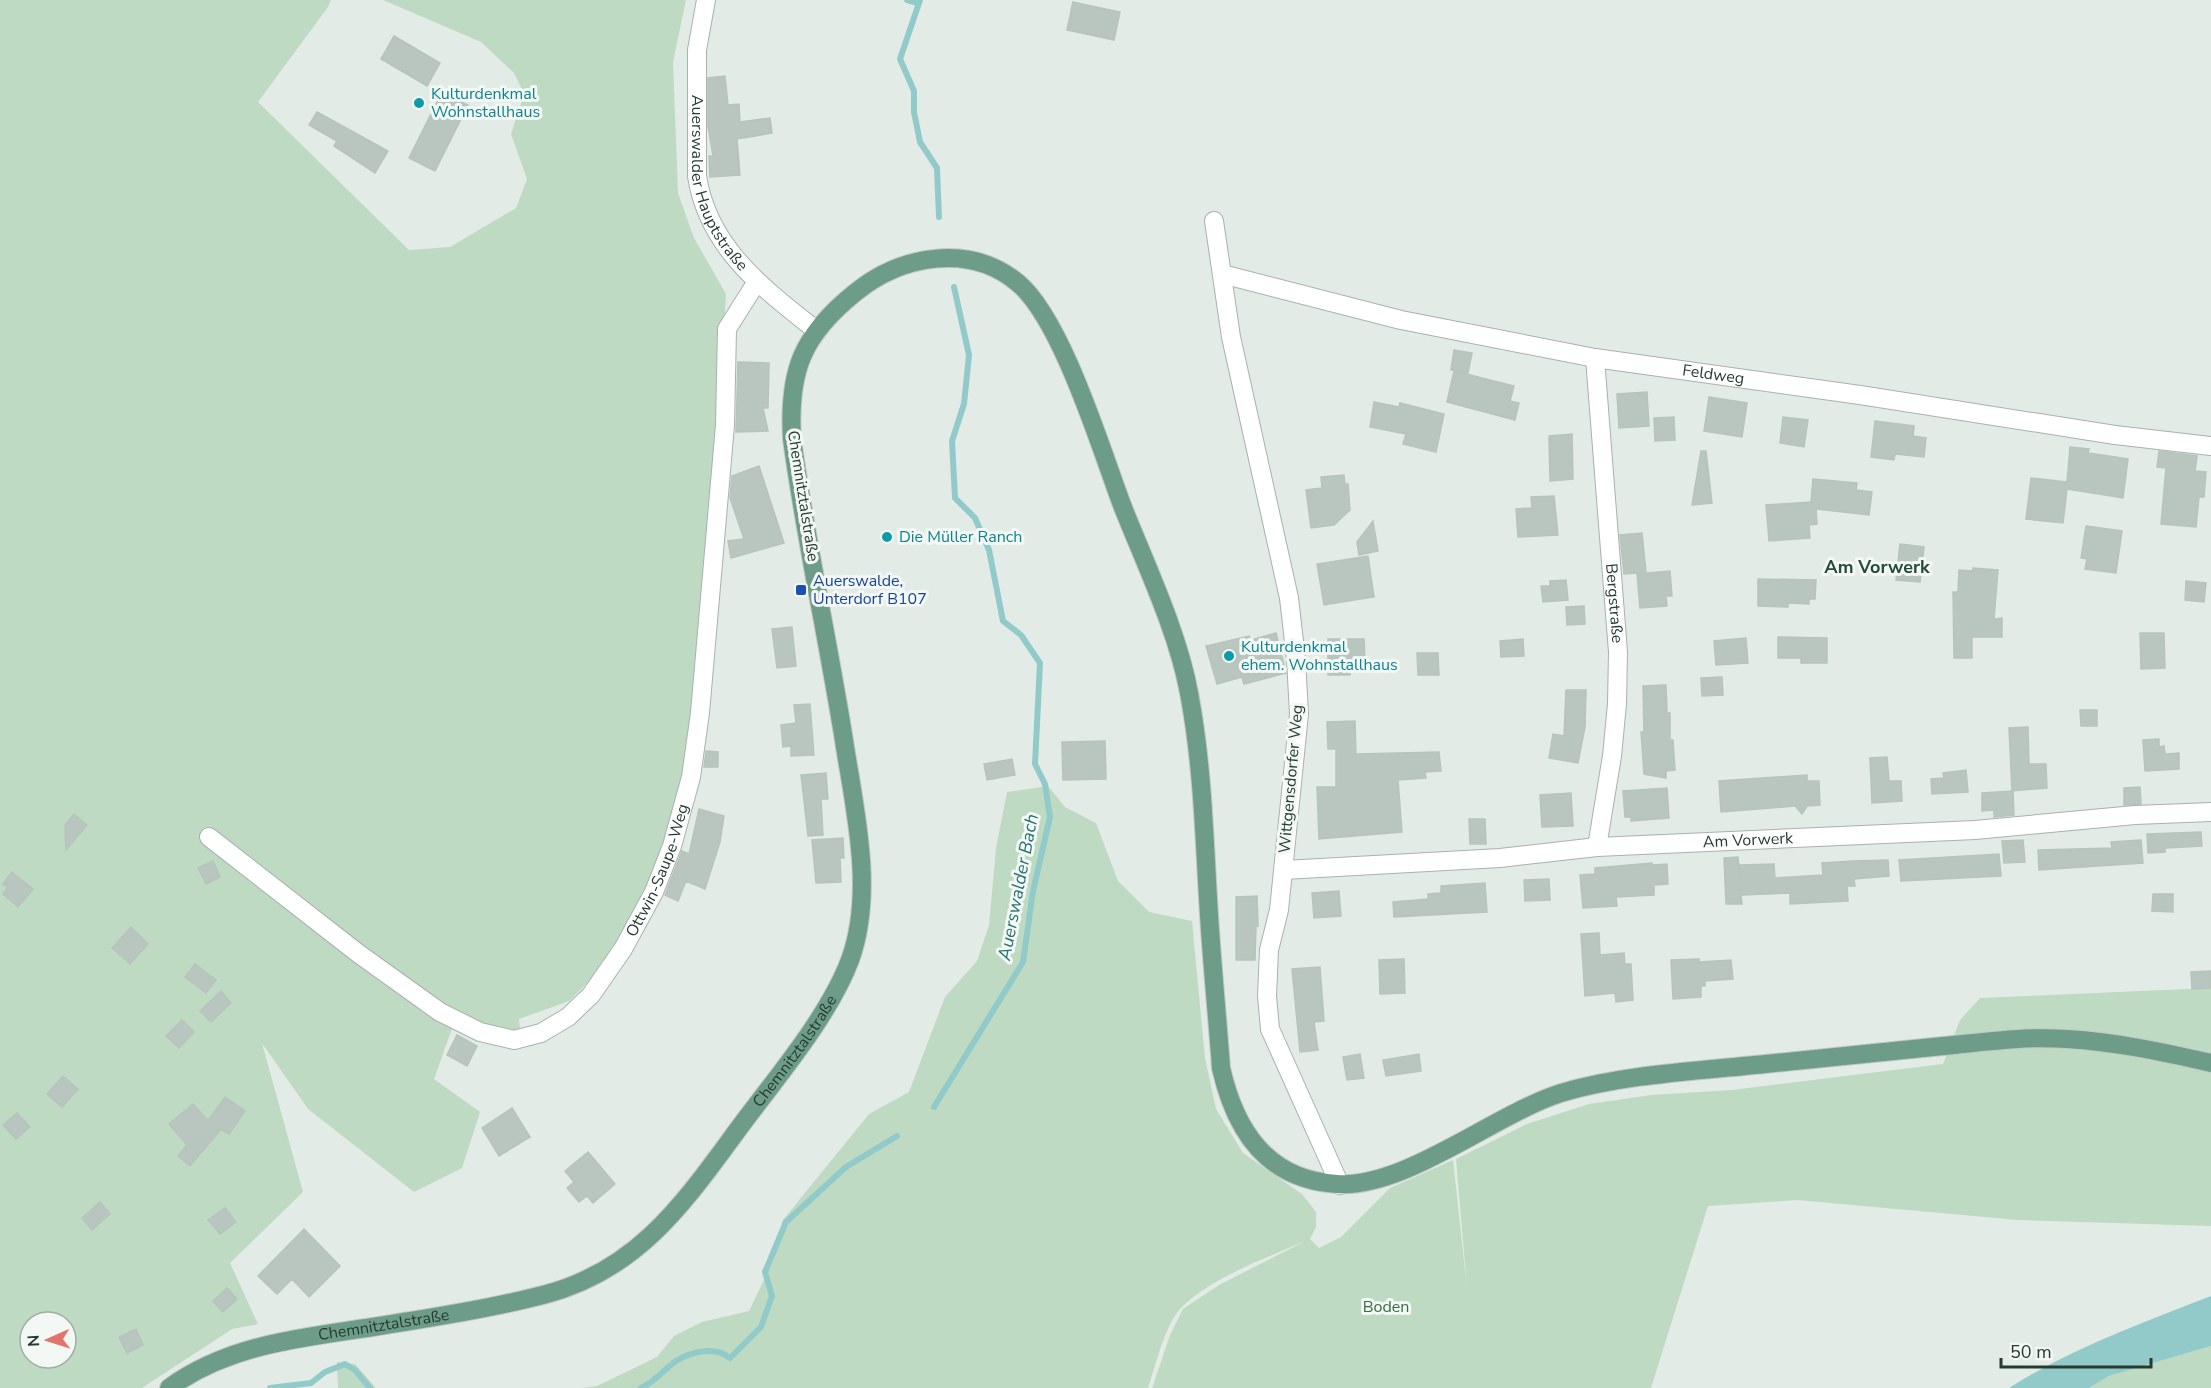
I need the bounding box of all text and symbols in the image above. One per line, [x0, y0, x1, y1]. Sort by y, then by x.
place label: Kulturdenkmal Wohnstallhaus [431, 83, 540, 123]
street label: Auerswalder Hauptstraße [686, 95, 753, 276]
marker: Kulturdenkmal Wohnstallhaus [412, 96, 426, 110]
street label: Feldweg [1681, 359, 1746, 390]
street label: Chemnitztalstraße [782, 429, 824, 563]
place label: Die Müller Ranch [899, 526, 1022, 548]
marker: Die Müller Ranch [880, 530, 894, 544]
district label: Am Vorwerk [1824, 555, 1930, 579]
street label: Bergstraße [1600, 562, 1628, 644]
place label: Auerswalde, Unterdorf B107 [813, 570, 927, 610]
marker: Auerswalde, Unterdorf B107 [794, 583, 808, 597]
place label: Kulturdenkmal ehem. Wohnstallhaus [1241, 636, 1398, 676]
marker: Kulturdenkmal ehem. Wohnstallhaus [1222, 649, 1236, 663]
street label: Wittgensdorfer Weg [1274, 704, 1308, 854]
street label: Ottwin-Saupe-Weg [621, 802, 694, 941]
water label: Auerswalder Bach [992, 812, 1044, 963]
street label: Am Vorwerk [1702, 827, 1794, 853]
street label: Chemnitztalstraße [748, 991, 842, 1112]
park label: Boden [1363, 1296, 1409, 1318]
street label: Chemnitztalstraße [316, 1304, 451, 1346]
north arrow [18, 1310, 78, 1370]
scale bar [2001, 1331, 2151, 1369]
text: N [23, 1334, 45, 1347]
text: 50 m [2010, 1340, 2052, 1364]

